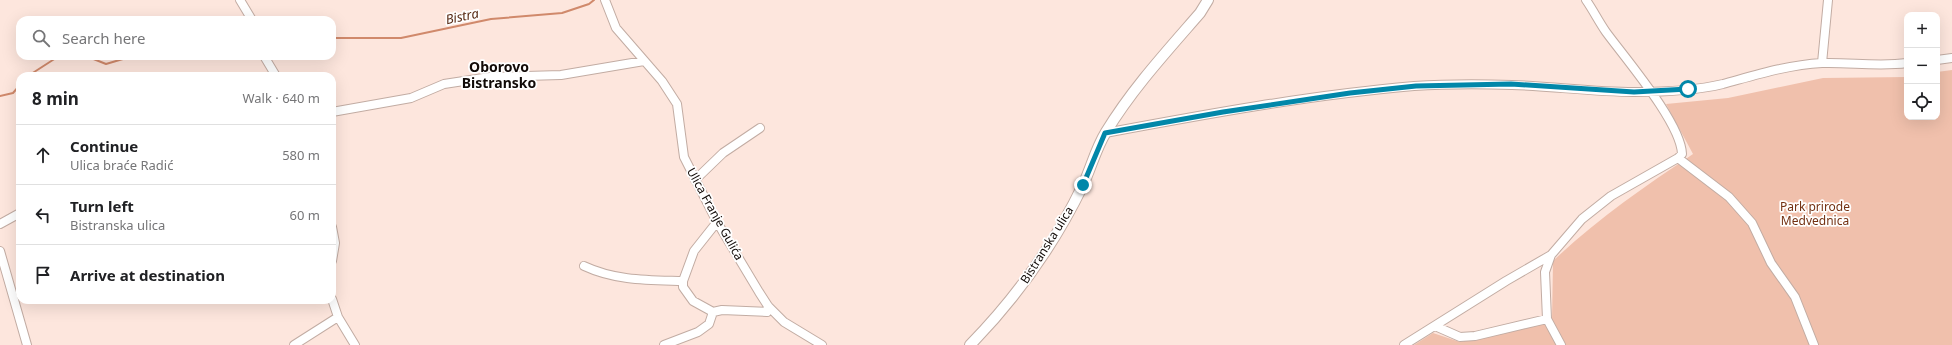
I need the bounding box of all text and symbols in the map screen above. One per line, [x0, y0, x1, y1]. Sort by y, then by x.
water label: Bistra [444, 4, 481, 28]
map controls [1904, 12, 1940, 120]
button: + [1904, 12, 1940, 48]
search box [16, 16, 336, 60]
icon: search [30, 27, 52, 49]
text: Search here [62, 28, 145, 48]
button: − [1904, 48, 1940, 84]
district label: Oborovo Bistransko [462, 57, 537, 92]
route start [1679, 80, 1697, 98]
button: locate [1904, 84, 1940, 120]
text: 8 min [32, 87, 79, 110]
text: Walk · 640 m [242, 89, 320, 107]
text: Continue [70, 136, 138, 156]
icon: ahead [32, 144, 54, 166]
text: 580 m [282, 146, 320, 164]
text: Ulica braće Radić [70, 156, 173, 174]
street label: Ulica Franje Gulića [683, 164, 748, 263]
route end [1074, 176, 1092, 194]
text: Turn left [70, 196, 134, 216]
park label: Park prirode Medvednica [1780, 198, 1850, 229]
street label: Bistranska ulica [1016, 203, 1077, 287]
icon: left [32, 204, 54, 226]
text: 60 m [290, 206, 320, 224]
text: Bistranska ulica [70, 216, 165, 234]
icon: arrive [32, 264, 54, 286]
text: Arrive at destination [70, 265, 225, 285]

